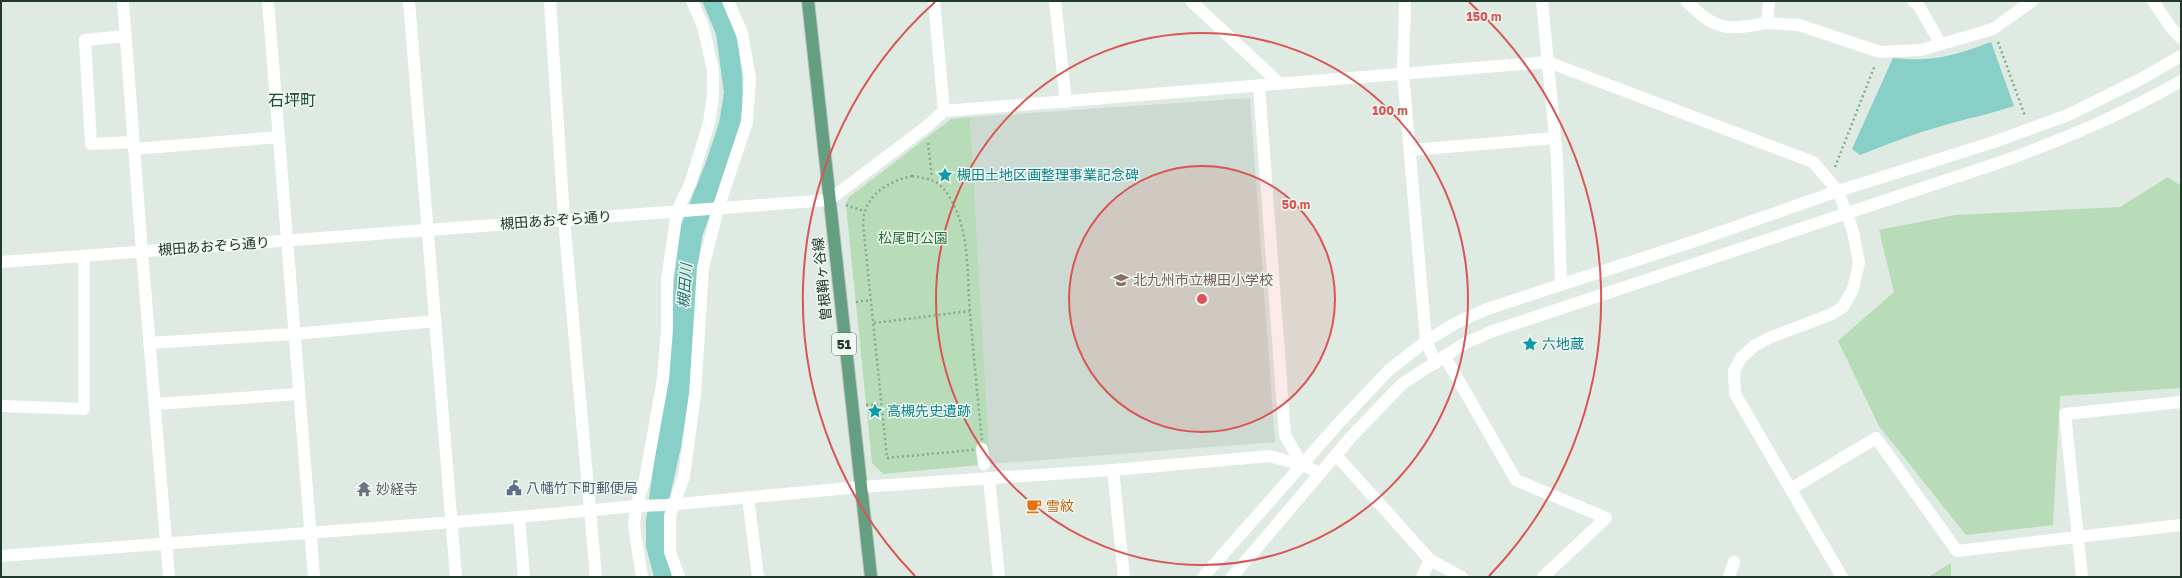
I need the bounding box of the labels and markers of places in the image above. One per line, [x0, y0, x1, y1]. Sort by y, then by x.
place icon: 槻田土地区画整理事業記念碑 [936, 166, 954, 184]
place label: 槻田土地区画整理事業記念碑 [957, 166, 1139, 183]
school or university icon: 北九州市立槻田小学校 [1112, 271, 1130, 289]
place label: 北九州市立槻田小学校 [1133, 271, 1273, 288]
centre of rings [1195, 292, 1209, 306]
place icon: 六地蔵 [1521, 335, 1539, 353]
place label: 六地蔵 [1542, 335, 1584, 352]
place icon: 高槻先史遺跡 [866, 402, 884, 420]
place label: 高槻先史遺跡 [887, 402, 971, 419]
public building icon: 八幡竹下町郵便局 [505, 479, 523, 497]
place label: 八幡竹下町郵便局 [526, 479, 638, 496]
temple icon: 妙経寺 [355, 480, 373, 498]
place label: 妙経寺 [376, 480, 418, 497]
cafe icon: 雪紋 [1025, 497, 1043, 515]
place label: 雪紋 [1046, 497, 1074, 514]

